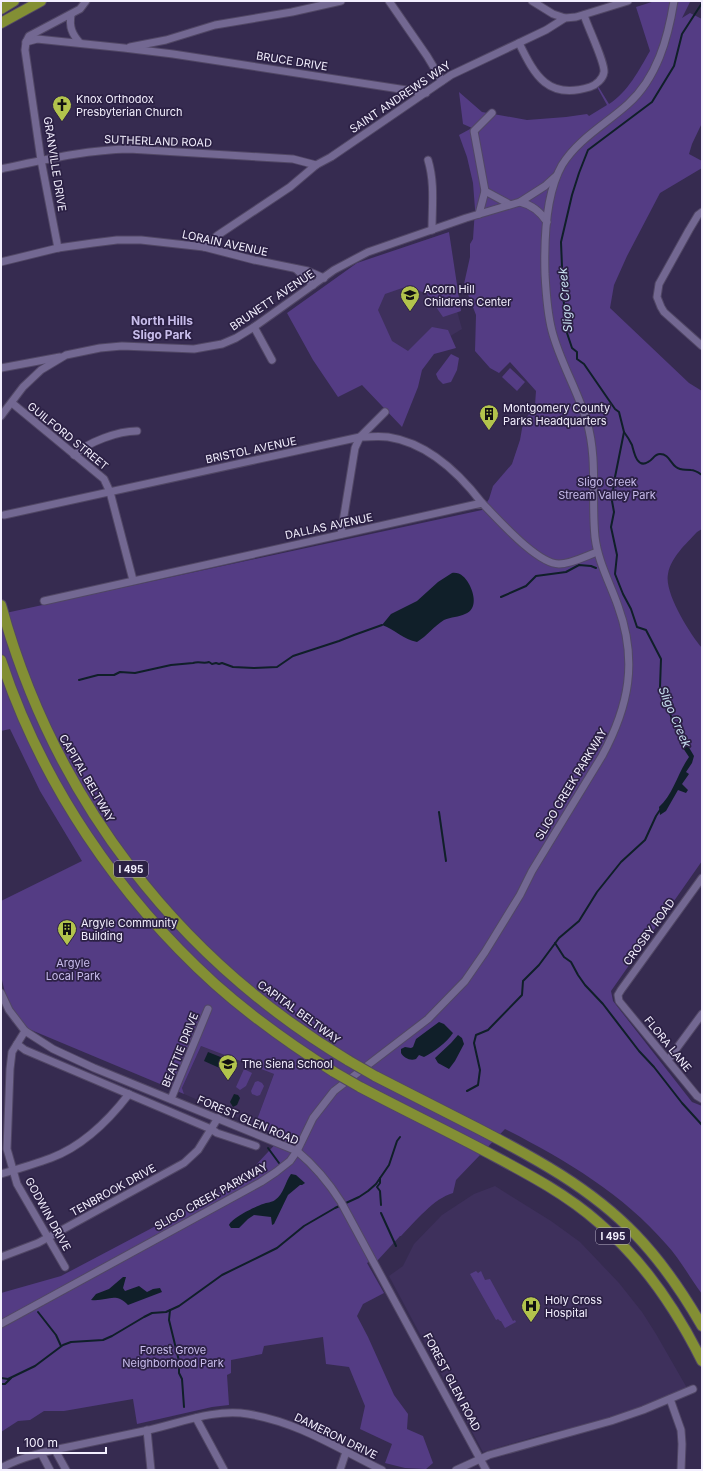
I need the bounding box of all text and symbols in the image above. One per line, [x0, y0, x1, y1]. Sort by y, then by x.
street label: BRUCE DRIVE [255, 48, 329, 74]
street label: SAINT ANDREWS WAY [347, 58, 454, 136]
place label: Knox Orthodox Presbyterian Church [76, 92, 183, 119]
church icon: Knox Orthodox Presbyterian Church [51, 94, 73, 122]
street label: GRANVILLE DRIVE [41, 115, 69, 213]
street label: SUTHERLAND ROAD [104, 132, 212, 150]
street label: LORAIN AVENUE [181, 227, 269, 259]
street label: BRUNETT AVENUE [227, 267, 317, 333]
water label: Sligo Creek [555, 267, 575, 333]
place label: Acorn Hill Childrens Center [424, 282, 511, 309]
school or university icon: Acorn Hill Childrens Center [399, 284, 421, 312]
district label: North Hills Sligo Park [131, 313, 193, 342]
street label: GUILFORD STREET [25, 399, 111, 473]
place label: Montgomery County Parks Headquarters [503, 401, 610, 428]
building icon: Montgomery County Parks Headquarters [478, 403, 500, 431]
street label: BRISTOL AVENUE [204, 433, 298, 467]
park label: Sligo Creek Stream Valley Park [558, 475, 656, 502]
street label: DALLAS AVENUE [284, 510, 374, 542]
water label: Sligo Creek [655, 684, 695, 750]
street label: SLIGO CREEK PARKWAY [532, 725, 610, 842]
street label: CAPITAL BELTWAY [56, 732, 118, 825]
road number: I 495 [114, 861, 148, 877]
street label: CROSBY ROAD [620, 896, 678, 968]
place label: Argyle Community Building [81, 916, 177, 943]
building icon: Argyle Community Building [56, 918, 78, 946]
park label: Argyle Local Park [46, 956, 100, 983]
street label: CAPITAL BELTWAY [255, 977, 344, 1047]
street label: BEATTIE DRIVE [159, 1011, 201, 1089]
street label: FLORA LANE [641, 1013, 695, 1075]
school or university icon: The Siena School [217, 1053, 239, 1081]
place label: The Siena School [242, 1057, 333, 1071]
street label: FOREST GLEN ROAD [195, 1092, 301, 1148]
street label: SLIGO CREEK PARKWAY [152, 1159, 271, 1233]
street label: TENBROOK DRIVE [68, 1161, 158, 1219]
street label: GODWIN DRIVE [22, 1175, 74, 1253]
road number: I 495 [596, 1228, 630, 1244]
place label: Holy Cross Hospital [545, 1293, 602, 1320]
hospital icon: Holy Cross Hospital [520, 1295, 542, 1323]
street label: FOREST GLEN ROAD [420, 1331, 484, 1433]
park label: Forest Grove Neighborhood Park [122, 1343, 224, 1370]
street label: DAMERON DRIVE [292, 1410, 380, 1462]
scale bar [18, 1429, 106, 1455]
text: 100 m [24, 1435, 58, 1450]

